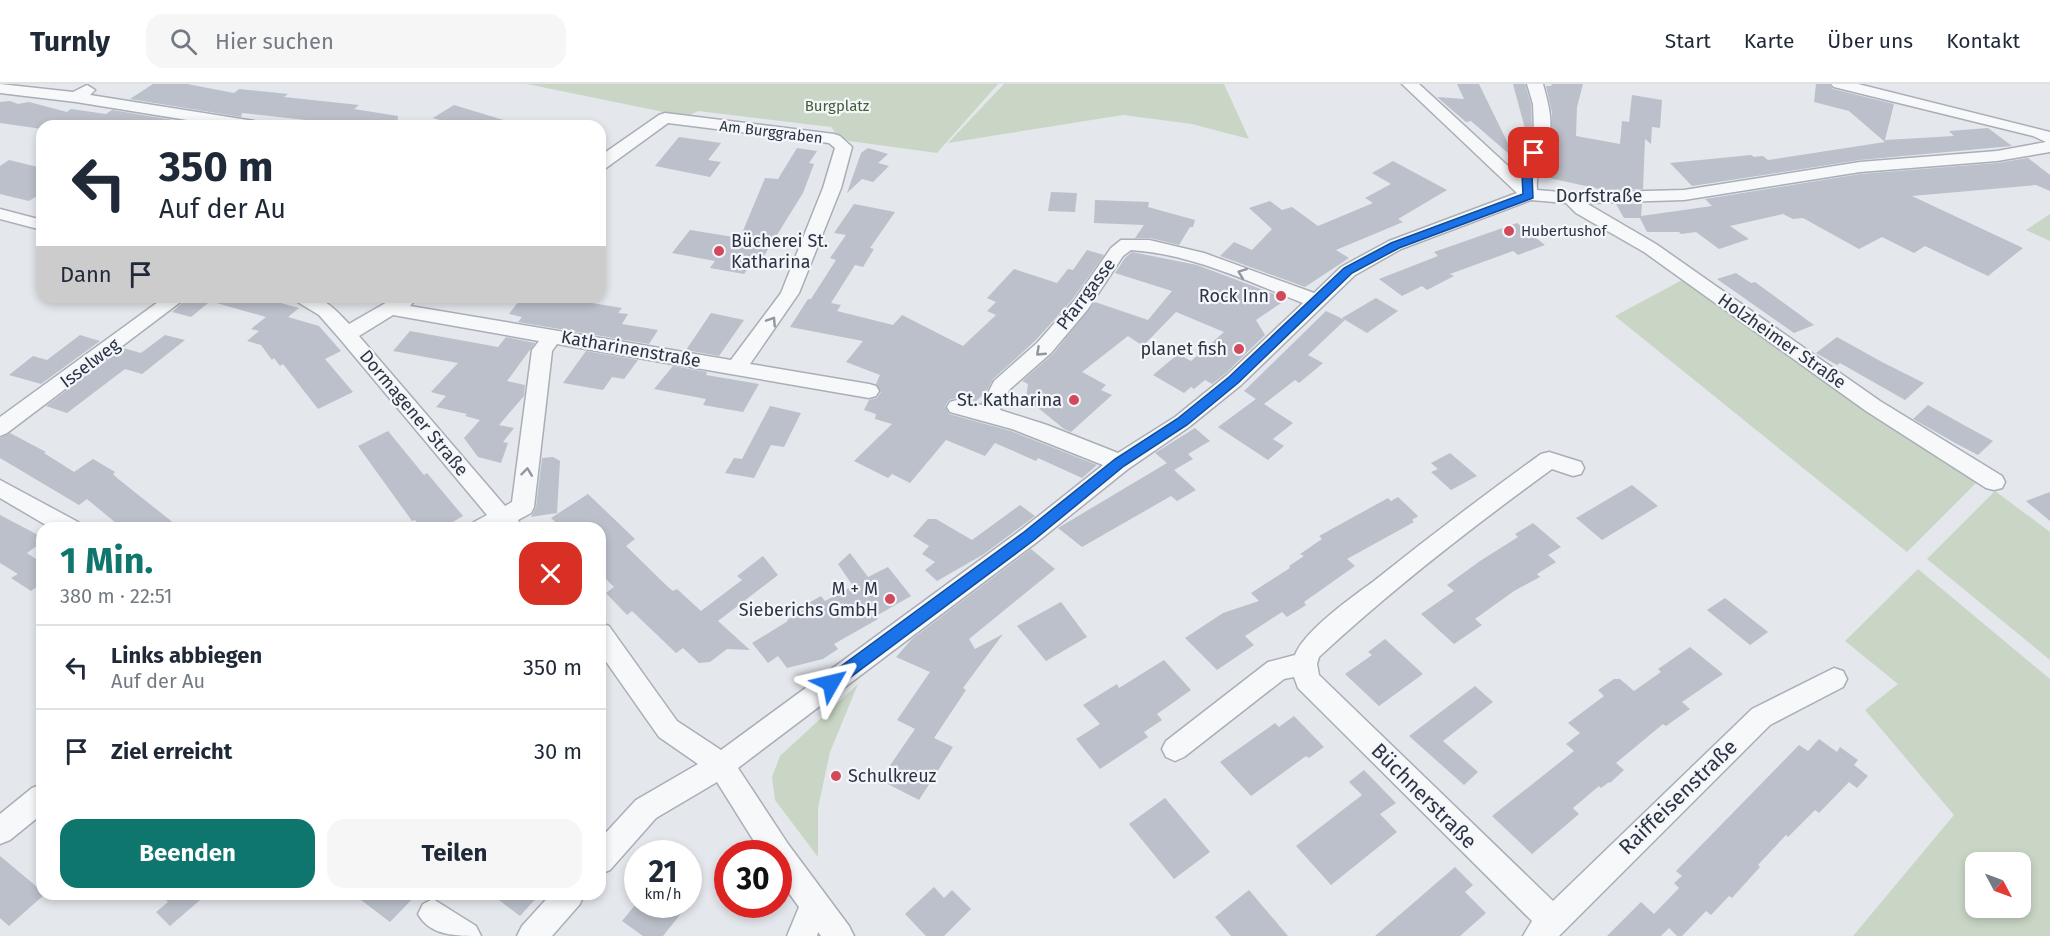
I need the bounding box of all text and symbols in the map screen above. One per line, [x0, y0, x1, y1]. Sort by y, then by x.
search box [146, 14, 566, 68]
text: Turnly [30, 25, 110, 58]
icon: search [167, 25, 200, 58]
text: Hier suchen [215, 28, 334, 55]
text: Start [1665, 28, 1711, 54]
text: Karte [1744, 28, 1794, 54]
text: Über uns [1827, 28, 1913, 54]
text: Kontakt [1946, 28, 2020, 54]
park label: Burgplatz [805, 97, 870, 115]
street label: Am Burggraben [718, 117, 824, 147]
pin [1508, 127, 1559, 178]
icon: arrive [1517, 136, 1550, 169]
text: 350 m [159, 142, 273, 192]
icon: left [60, 144, 138, 222]
street label: Dorfstraße [1556, 185, 1642, 207]
text: Auf der Au [159, 193, 286, 225]
place label: Hubertushof [1521, 222, 1608, 240]
marker: Hubertushof [1502, 224, 1516, 238]
place label: Bücherei St. Katharina [731, 230, 828, 273]
marker: Bücherei St. Katharina [712, 244, 726, 258]
street label: Pfarrgasse [1052, 254, 1120, 334]
icon: arrive [124, 258, 157, 291]
text: Dann [60, 261, 112, 288]
one-way arrow [1237, 268, 1248, 281]
place label: Rock Inn [1199, 285, 1269, 307]
marker: Rock Inn [1274, 289, 1288, 303]
street label: Holzheimer Straße [1714, 289, 1850, 393]
one-way arrow [765, 316, 776, 327]
street label: Katharinenstraße [559, 326, 703, 372]
street label: Isselweg [56, 333, 125, 393]
place label: planet fish [1140, 338, 1227, 360]
marker: planet fish [1232, 342, 1246, 356]
one-way arrow [1036, 344, 1047, 355]
street label: Dormagener Straße [355, 345, 473, 481]
place label: St. Katharina [957, 389, 1062, 411]
marker: St. Katharina [1067, 393, 1081, 407]
one-way arrow [520, 467, 533, 476]
text: 1 Min. [60, 539, 153, 583]
button: close [519, 542, 582, 605]
place label: M + M Sieberichs GmbH [739, 578, 878, 621]
text: 380 m · 22:51 [60, 584, 172, 608]
marker: M + M Sieberichs GmbH [883, 592, 897, 606]
text: Links abbiegen [111, 642, 262, 669]
icon: left [60, 651, 93, 684]
position arrow [799, 651, 863, 715]
text: 350 m [523, 654, 582, 681]
text: Auf der Au [111, 669, 205, 693]
street label: Raiffeisenstraße [1613, 734, 1743, 860]
icon: arrive [60, 735, 93, 768]
text: Ziel erreicht [111, 738, 232, 765]
text: 30 m [534, 738, 582, 765]
street label: Büchnerstraße [1366, 738, 1482, 854]
place label: Schulkreuz [848, 765, 937, 787]
marker: Schulkreuz [829, 769, 843, 783]
button: Beenden [60, 819, 315, 888]
button: Teilen [327, 819, 582, 888]
speed limit sign: 30 [714, 840, 792, 918]
north arrow [1965, 852, 2031, 918]
map controls [1965, 852, 2031, 918]
text: 21 [649, 854, 677, 890]
text: km/h [644, 885, 682, 903]

